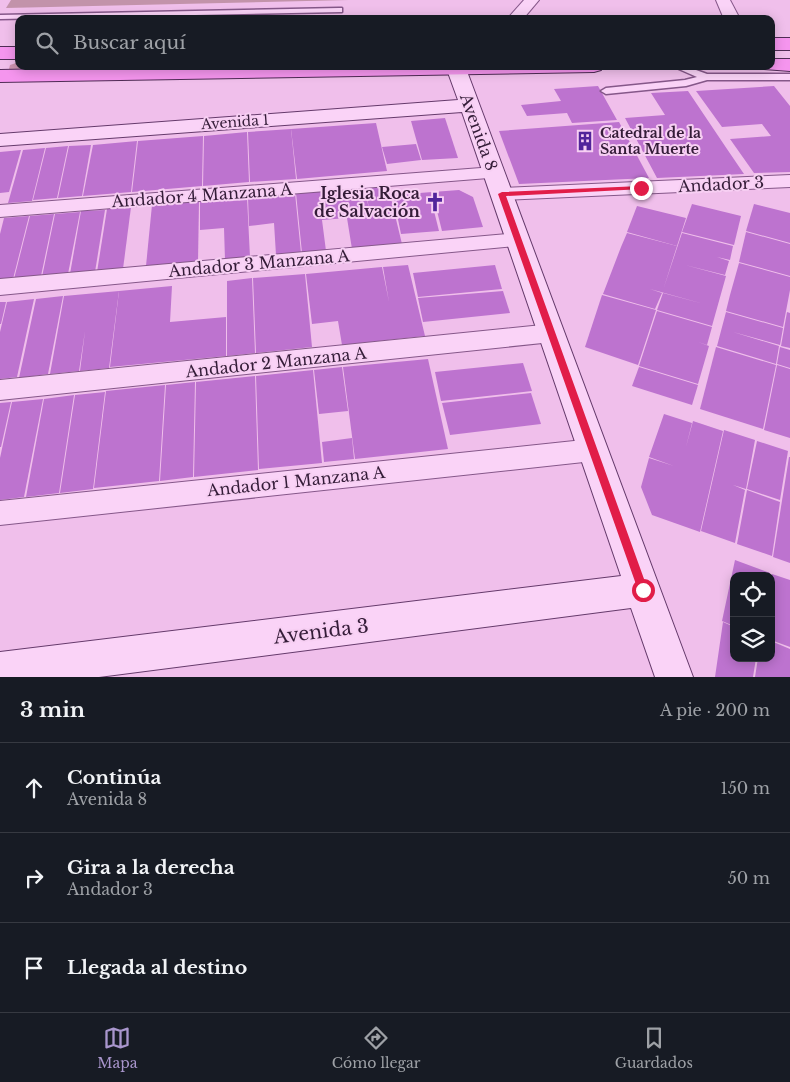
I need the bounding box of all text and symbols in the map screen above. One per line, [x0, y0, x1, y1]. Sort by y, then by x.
search box [15, 15, 775, 70]
icon: search [33, 29, 61, 57]
text: Buscar aquí [73, 31, 186, 54]
street label: Avenida 8 [456, 90, 502, 173]
street label: Avenida 1 [199, 111, 270, 133]
place label: Catedral de la Santa Muerte [600, 124, 701, 158]
building icon: Catedral de la Santa Muerte [574, 130, 596, 152]
street label: Andador 3 [677, 172, 764, 196]
route end [630, 177, 653, 200]
street label: Andador 4 Manzana A [110, 179, 294, 211]
place label: Iglesia Roca de Salvación [314, 183, 420, 221]
church icon: Iglesia Roca de Salvación [424, 191, 446, 213]
street label: Andador 3 Manzana A [167, 245, 351, 281]
street label: Andador 2 Manzana A [184, 342, 368, 382]
street label: Andador 1 Manzana A [205, 462, 387, 500]
map controls [730, 572, 775, 662]
button: locate [730, 572, 775, 617]
route start [632, 579, 655, 602]
street label: Avenida 3 [271, 614, 370, 649]
button: layers [730, 617, 775, 662]
text: 3 min [20, 697, 85, 723]
text: A pie · 200 m [660, 700, 770, 720]
text: Continúa [67, 766, 161, 789]
icon: ahead [20, 774, 48, 802]
text: 150 m [721, 778, 770, 798]
text: Avenida 8 [67, 789, 147, 809]
text: Gira a la derecha [67, 856, 235, 879]
icon: right [20, 864, 48, 892]
text: 50 m [728, 868, 770, 888]
text: Andador 3 [67, 879, 153, 899]
icon: arrive [20, 954, 48, 982]
text: Llegada al destino [67, 956, 247, 979]
tab: Mapa [97, 1024, 137, 1072]
tab: Cómo llegar [332, 1024, 420, 1072]
tab: Guardados [615, 1024, 693, 1072]

